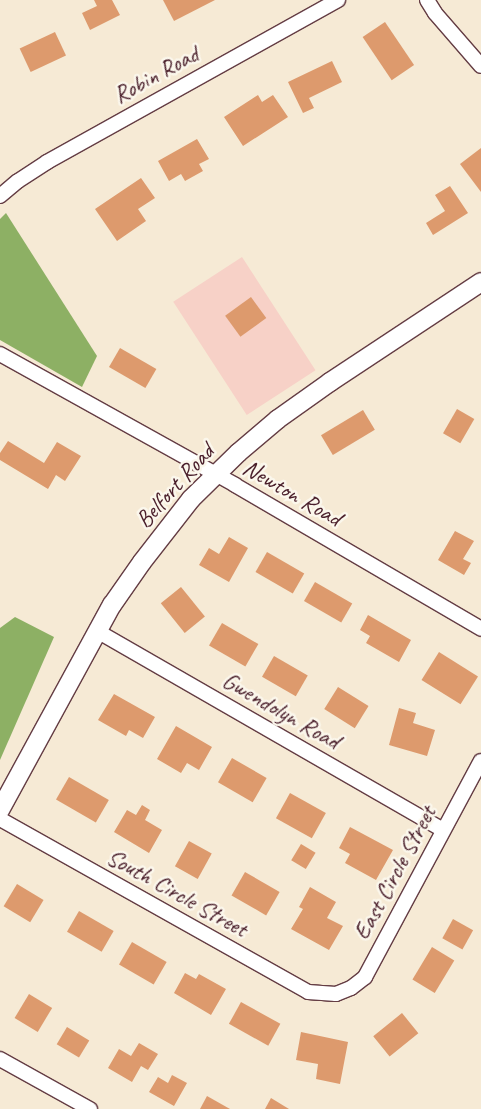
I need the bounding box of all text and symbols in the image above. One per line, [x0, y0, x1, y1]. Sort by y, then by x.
street label: Robin Road [108, 40, 204, 110]
street label: Belfort Road [130, 438, 220, 534]
street label: Newton Road [238, 454, 346, 532]
street label: Gwendolyn Road [218, 666, 344, 756]
street label: East Circle Street [348, 801, 442, 945]
street label: South Circle Street [102, 843, 252, 943]

